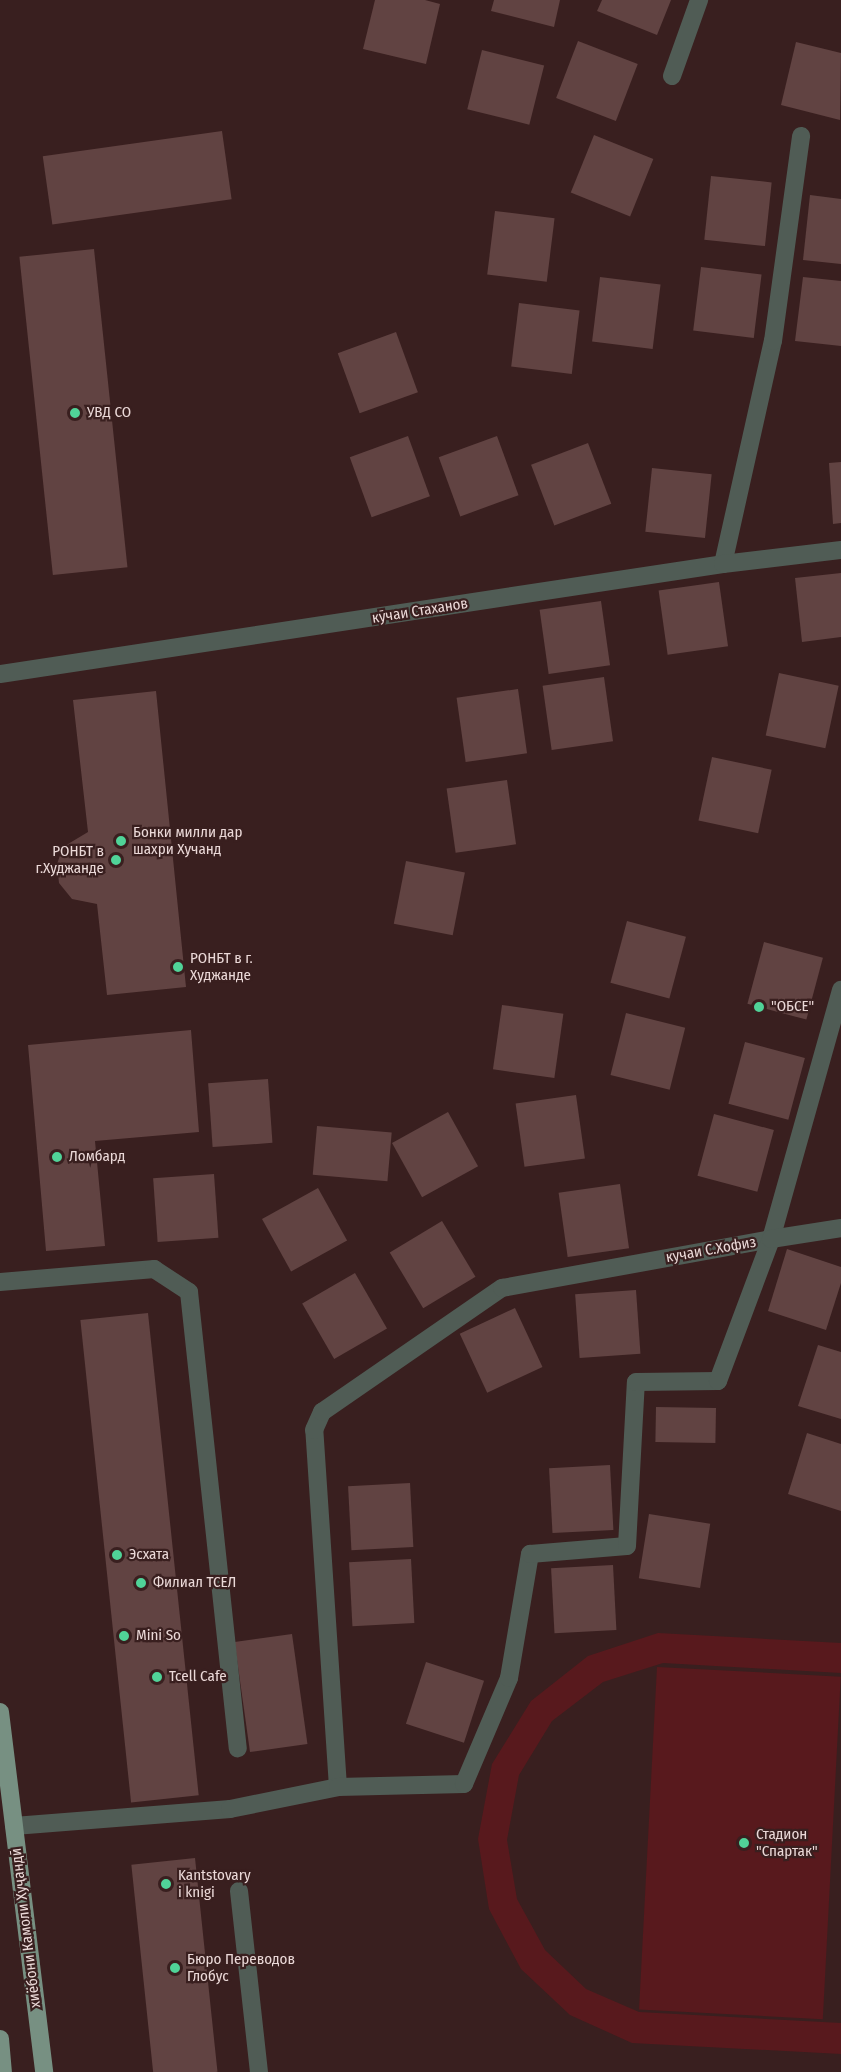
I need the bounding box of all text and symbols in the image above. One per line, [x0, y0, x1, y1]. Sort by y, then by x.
place label: УВД СО [87, 404, 131, 422]
marker: УВД СО [68, 406, 82, 420]
street label: кӯчаи Стаханов [371, 595, 469, 627]
place label: Бонки милли дар шахри Хучанд [133, 823, 242, 858]
marker: Бонки милли дар шахри Хучанд [114, 834, 128, 848]
place label: РОНБТ в г.Худжанде [36, 842, 104, 877]
marker: РОНБТ в г.Худжанде [109, 853, 123, 867]
place label: РОНБТ в г. Худжанде [190, 949, 253, 984]
marker: РОНБТ в г. Худжанде [171, 960, 185, 974]
place label: "ОБСЕ" [771, 998, 814, 1016]
marker: "ОБСЕ" [752, 1000, 766, 1014]
place label: Ломбард [69, 1148, 125, 1166]
marker: Ломбард [50, 1150, 64, 1164]
street label: кучаи С.Хофиз [664, 1233, 758, 1267]
place label: Эсхата [129, 1546, 169, 1564]
marker: Эсхата [110, 1548, 124, 1562]
place label: Филиал ТСЕЛ [153, 1574, 236, 1592]
marker: Филиал ТСЕЛ [134, 1576, 148, 1590]
place label: Mini So [136, 1627, 181, 1645]
marker: Mini So [117, 1629, 131, 1643]
place label: Tcell Cafe [169, 1668, 227, 1686]
marker: Tcell Cafe [150, 1670, 164, 1684]
place label: Стадион "Спартак" [756, 1825, 818, 1860]
marker: Стадион "Спартак" [737, 1836, 751, 1850]
street label: хиёбони Камоли Хуҷандӣ [7, 1847, 45, 2009]
place label: Kantstovary i knigi [178, 1866, 251, 1901]
marker: Kantstovary i knigi [159, 1877, 173, 1891]
place label: Бюро Переводов Глобус [187, 1950, 295, 1985]
marker: Бюро Переводов Глобус [168, 1961, 182, 1975]

